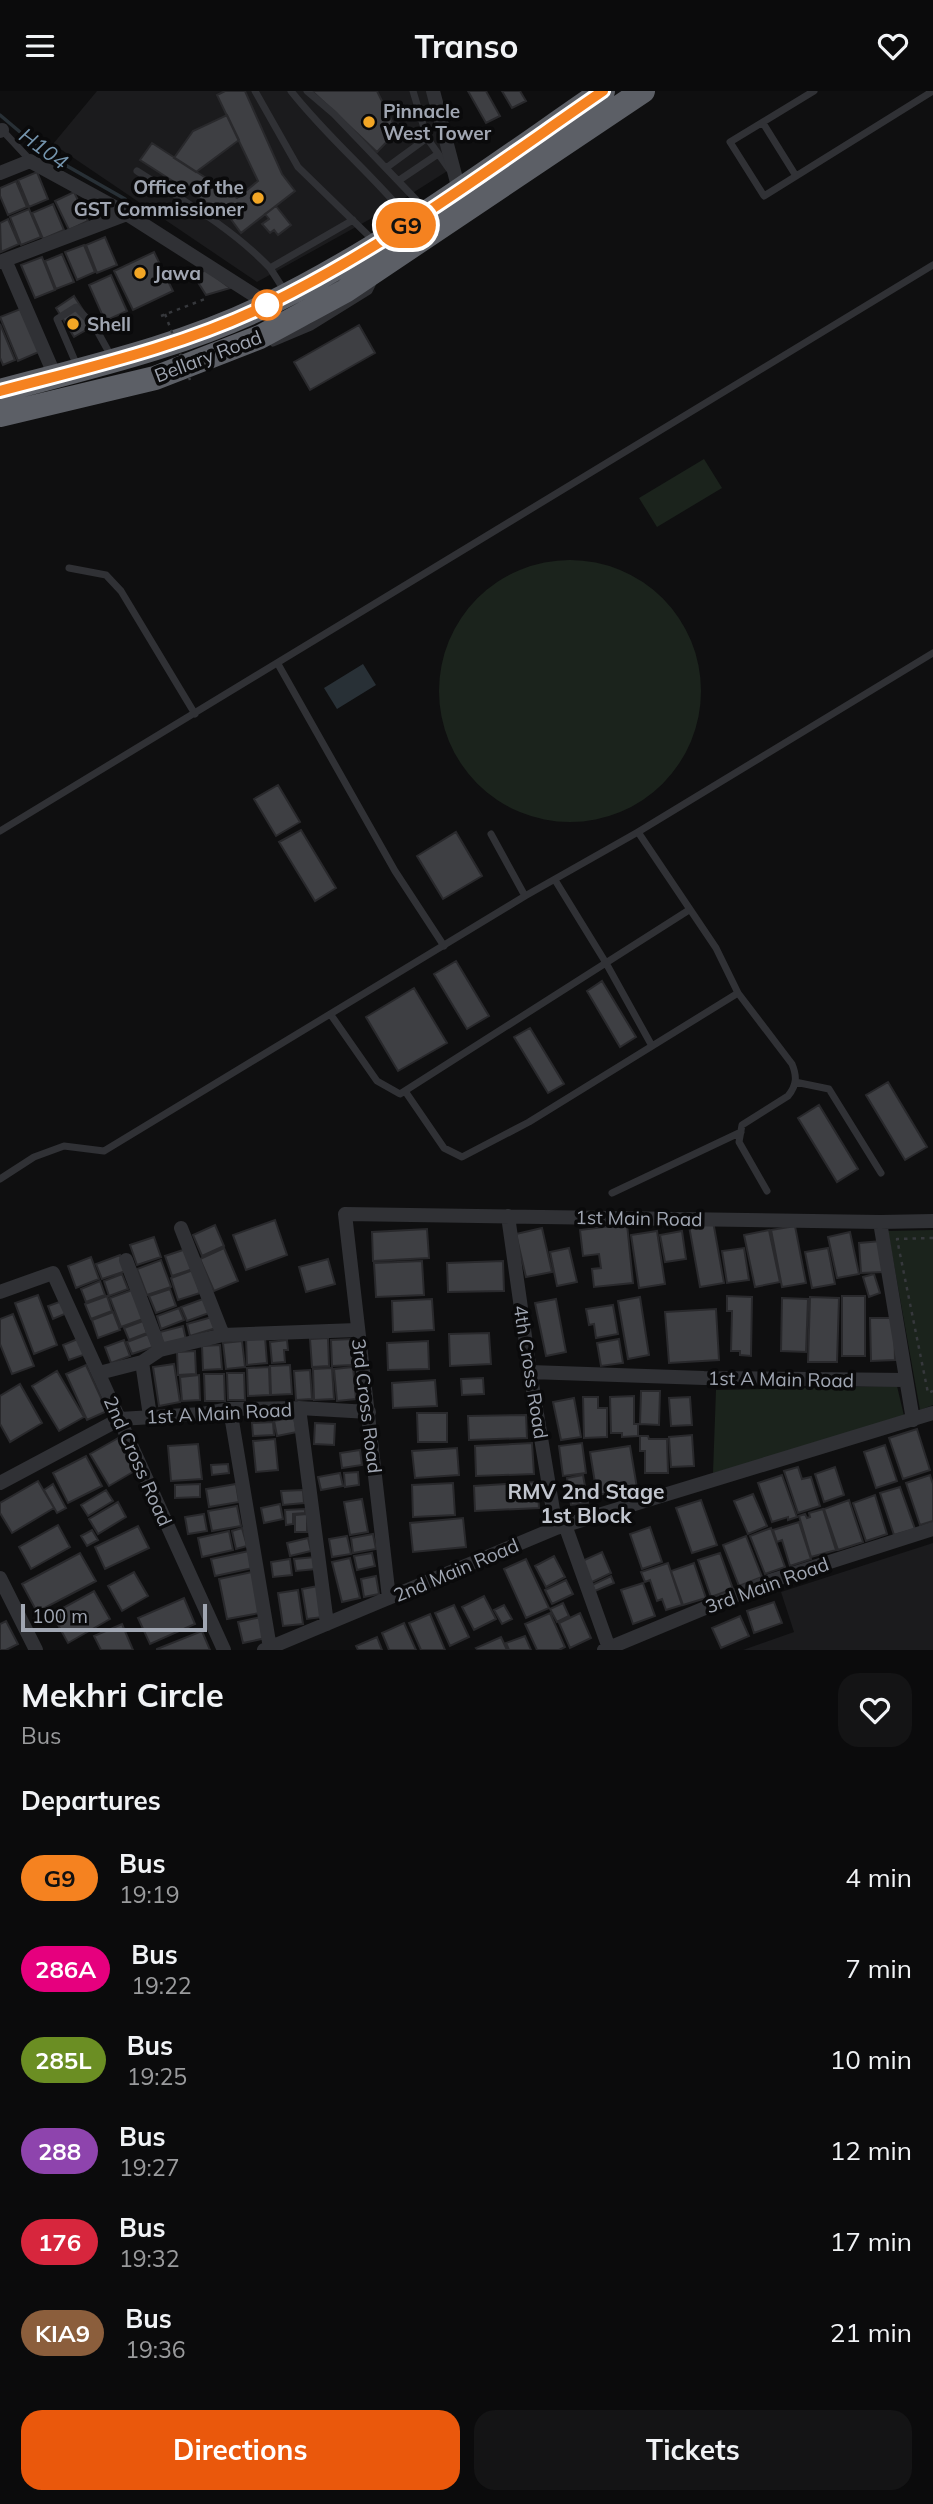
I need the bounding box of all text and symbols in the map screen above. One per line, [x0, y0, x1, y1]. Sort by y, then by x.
text: Transo [415, 26, 518, 66]
icon: menu [21, 27, 59, 65]
icon: heart [874, 27, 912, 65]
place label: Pinnacle West Tower [383, 99, 492, 145]
marker: Pinnacle West Tower [361, 114, 377, 130]
water label: H104 [15, 122, 73, 174]
place label: Office of the GST Commissioner [74, 175, 245, 221]
marker: Office of the GST Commissioner [250, 190, 266, 206]
line badge: G9 [374, 202, 438, 248]
text: G9 [390, 210, 422, 240]
place label: Jawa [154, 261, 201, 285]
marker: Jawa [132, 265, 148, 281]
unlabelled marker [252, 290, 282, 320]
place label: Shell [87, 312, 131, 336]
marker: Shell [65, 316, 81, 332]
street label: Bellary Road [151, 325, 265, 387]
street label: 1st Main Road [575, 1205, 703, 1231]
street label: 4th Cross Road [509, 1303, 553, 1441]
street label: 3rd Cross Road [347, 1337, 387, 1475]
street label: 1st A Main Road [708, 1366, 854, 1392]
street label: 2nd Cross Road [99, 1392, 177, 1530]
street label: 1st A Main Road [145, 1397, 293, 1429]
district label: RMV 2nd Stage 1st Block [508, 1478, 664, 1528]
street label: 2nd Main Road [390, 1533, 522, 1607]
street label: 3rd Main Road [702, 1552, 832, 1618]
scale bar [21, 1601, 206, 1633]
text: 100 m [32, 1604, 88, 1628]
button: heart [838, 1673, 912, 1747]
text: Mekhri Circle [21, 1674, 224, 1715]
text: Bus [21, 1721, 61, 1750]
text: Departures [21, 1784, 161, 1817]
text: Bus [119, 1847, 165, 1880]
text: 4 min [845, 1861, 912, 1894]
text: G9 [43, 1863, 76, 1893]
text: 19:19 [119, 1880, 179, 1909]
text: Bus [131, 1938, 178, 1971]
text: 7 min [845, 1952, 912, 1985]
text: 286A [35, 1954, 96, 1984]
text: 19:22 [131, 1971, 192, 2000]
text: Bus [127, 2029, 173, 2062]
text: 10 min [830, 2043, 912, 2076]
text: 285L [35, 2045, 92, 2075]
text: 19:25 [127, 2062, 187, 2091]
text: Bus [119, 2120, 165, 2153]
text: 12 min [830, 2134, 912, 2167]
text: 288 [38, 2136, 81, 2166]
text: 19:27 [119, 2153, 179, 2182]
text: Bus [119, 2211, 165, 2244]
text: 17 min [830, 2225, 912, 2258]
text: 176 [38, 2227, 81, 2257]
text: 19:32 [119, 2244, 179, 2273]
text: Bus [125, 2302, 172, 2335]
text: 21 min [830, 2316, 912, 2349]
text: KIA9 [35, 2318, 90, 2348]
text: 19:36 [125, 2335, 186, 2364]
button: Directions [21, 2410, 460, 2490]
button: Tickets [474, 2410, 912, 2490]

